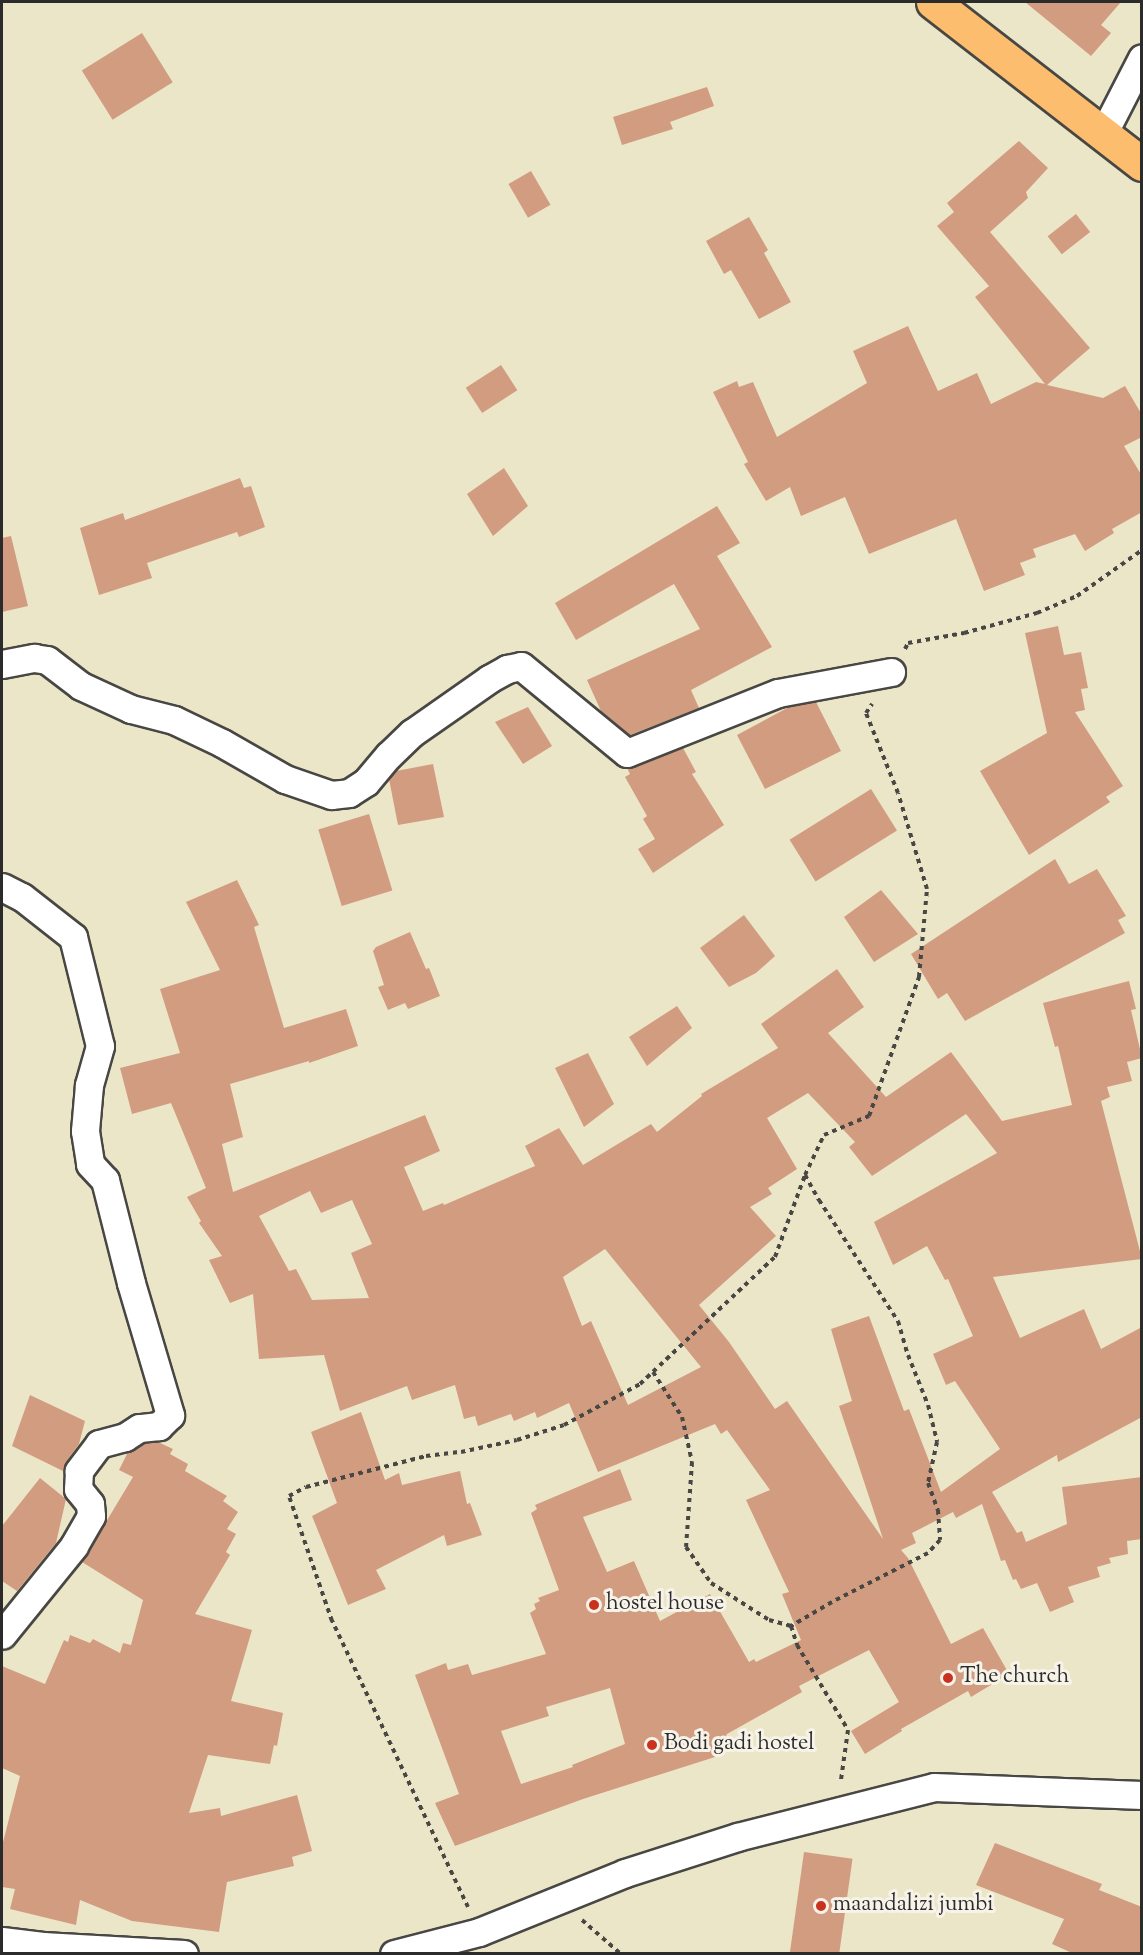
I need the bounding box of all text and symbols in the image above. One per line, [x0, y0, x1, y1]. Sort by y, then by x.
place label: hostel house [606, 1592, 724, 1618]
marker: hostel house [587, 1598, 601, 1612]
place label: The church [960, 1665, 1069, 1691]
marker: The church [941, 1671, 955, 1685]
place label: Bodi gadi hostel [664, 1732, 814, 1758]
marker: Bodi gadi hostel [645, 1738, 659, 1752]
place label: maandalizi jumbi [833, 1893, 994, 1919]
marker: maandalizi jumbi [814, 1899, 828, 1913]

